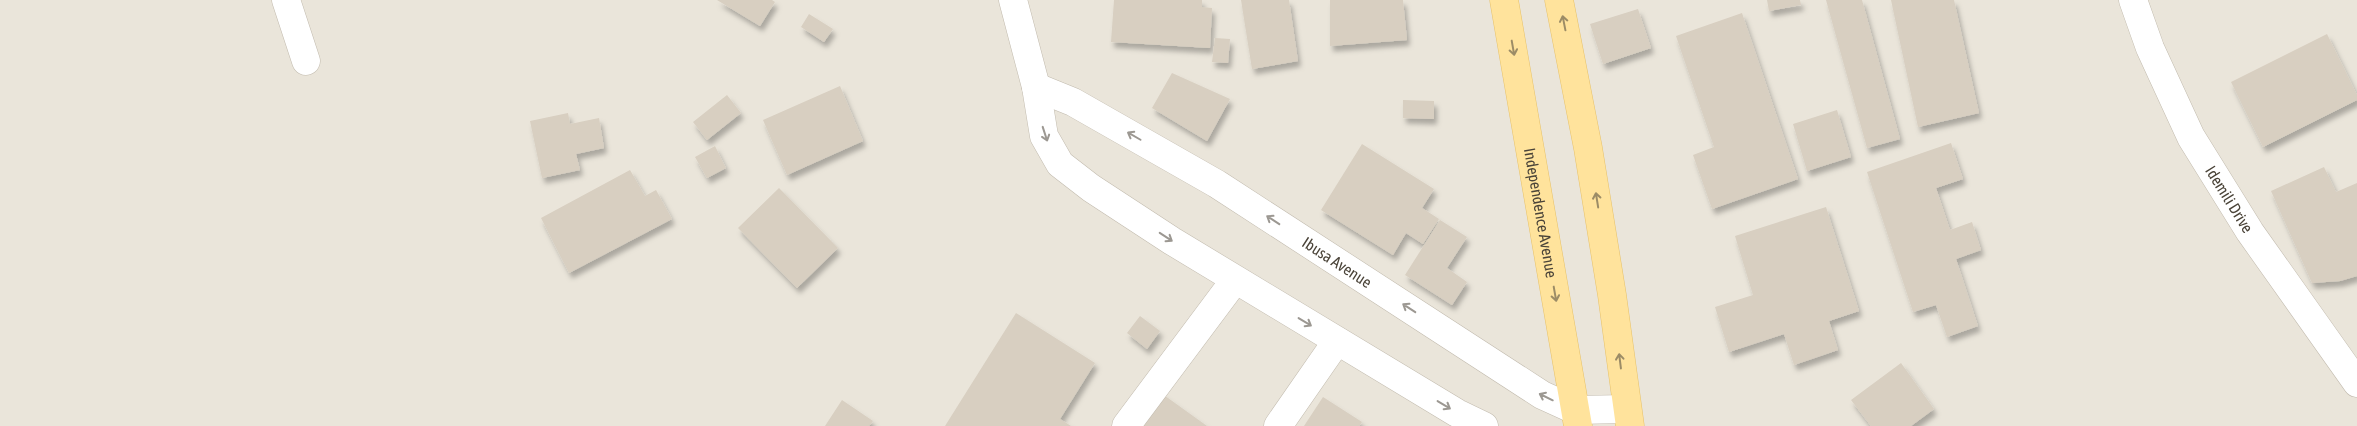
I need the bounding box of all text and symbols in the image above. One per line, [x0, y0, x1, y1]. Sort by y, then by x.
one-way arrow [1559, 16, 1568, 32]
one-way arrow [1508, 40, 1518, 56]
one-way arrow [1041, 126, 1051, 142]
one-way arrow [1127, 131, 1141, 141]
street label: Independence Avenue [1521, 146, 1561, 279]
street label: Idemili Drive [2202, 162, 2257, 236]
one-way arrow [1591, 193, 1601, 209]
one-way arrow [1266, 215, 1280, 225]
one-way arrow [1159, 232, 1173, 243]
street label: Ibusa Avenue [1299, 233, 1375, 291]
one-way arrow [1551, 286, 1561, 302]
one-way arrow [1403, 303, 1417, 313]
one-way arrow [1297, 318, 1311, 328]
one-way arrow [1615, 353, 1625, 369]
one-way arrow [1538, 392, 1553, 402]
one-way arrow [1437, 401, 1451, 411]

